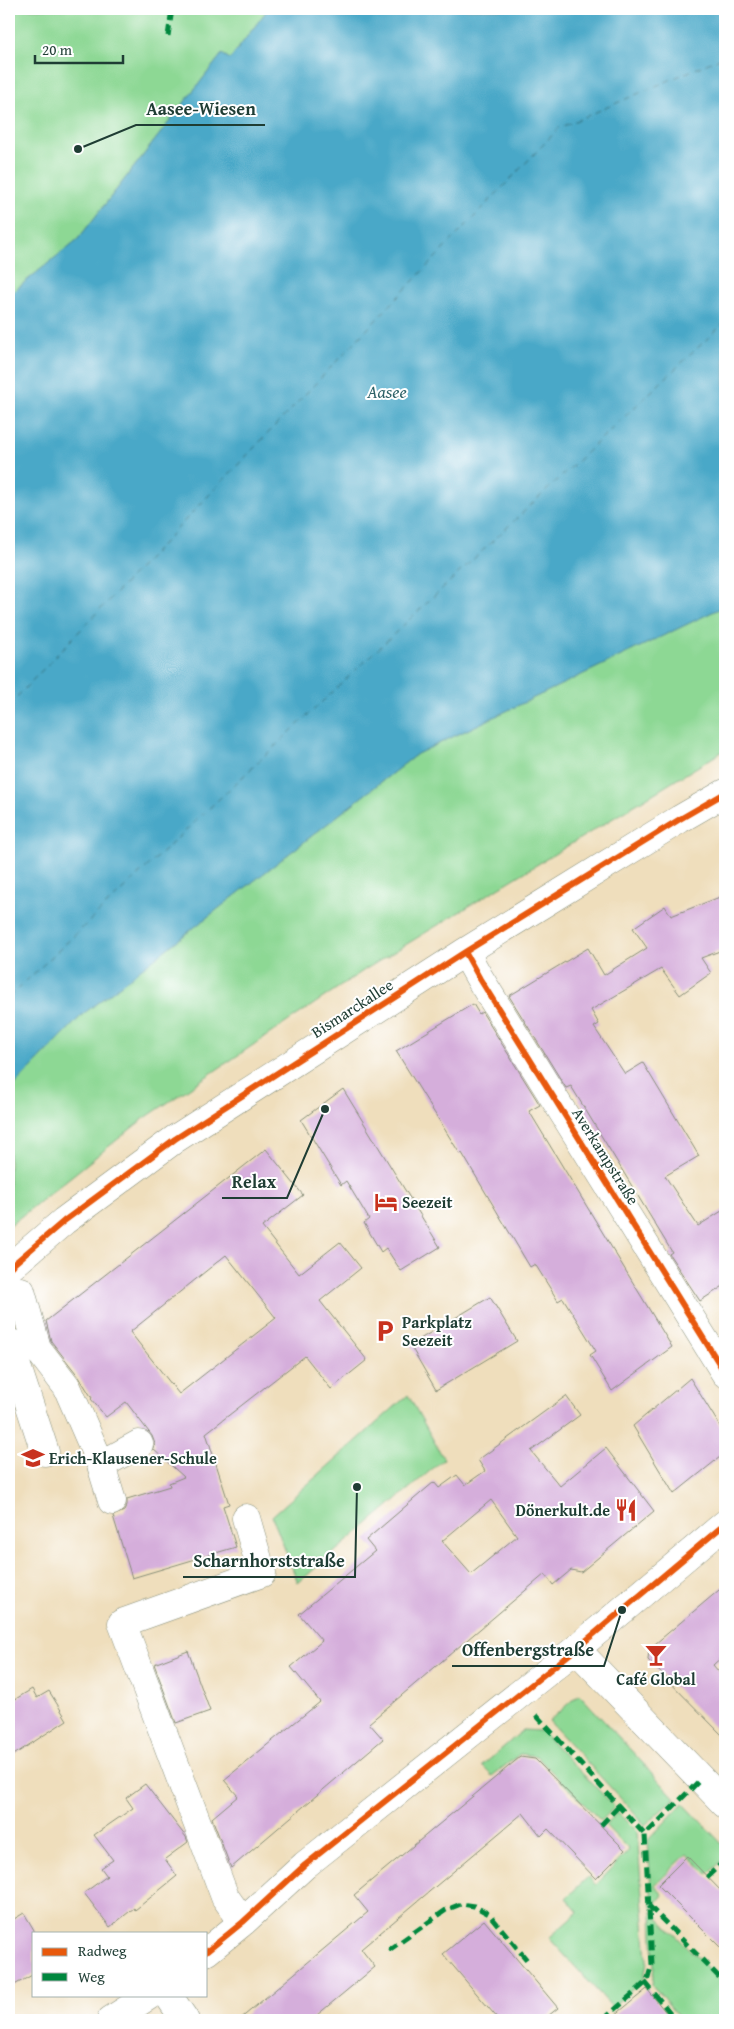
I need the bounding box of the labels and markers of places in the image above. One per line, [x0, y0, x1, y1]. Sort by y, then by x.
callout: Aasee-Wiesen [136, 92, 265, 125]
callout: Relax [222, 1165, 287, 1198]
hotel icon: Seezeit [373, 1189, 399, 1215]
place label: Seezeit [402, 1190, 453, 1214]
place label: Parkplatz Seezeit [402, 1310, 472, 1352]
parking icon: Parkplatz Seezeit [372, 1318, 398, 1344]
school or university icon: Erich-Klausener-Schule [20, 1445, 46, 1471]
place label: Erich-Klausener-Schule [49, 1446, 217, 1470]
restaurant icon: Dönerkult.de [613, 1497, 639, 1523]
place label: Dönerkult.de [516, 1498, 610, 1522]
callout: Scharnhorststraße [183, 1544, 355, 1577]
callout: Offenbergstraße [452, 1633, 604, 1666]
bar icon: Café Global [643, 1642, 669, 1668]
place label: Café Global [616, 1667, 696, 1691]

